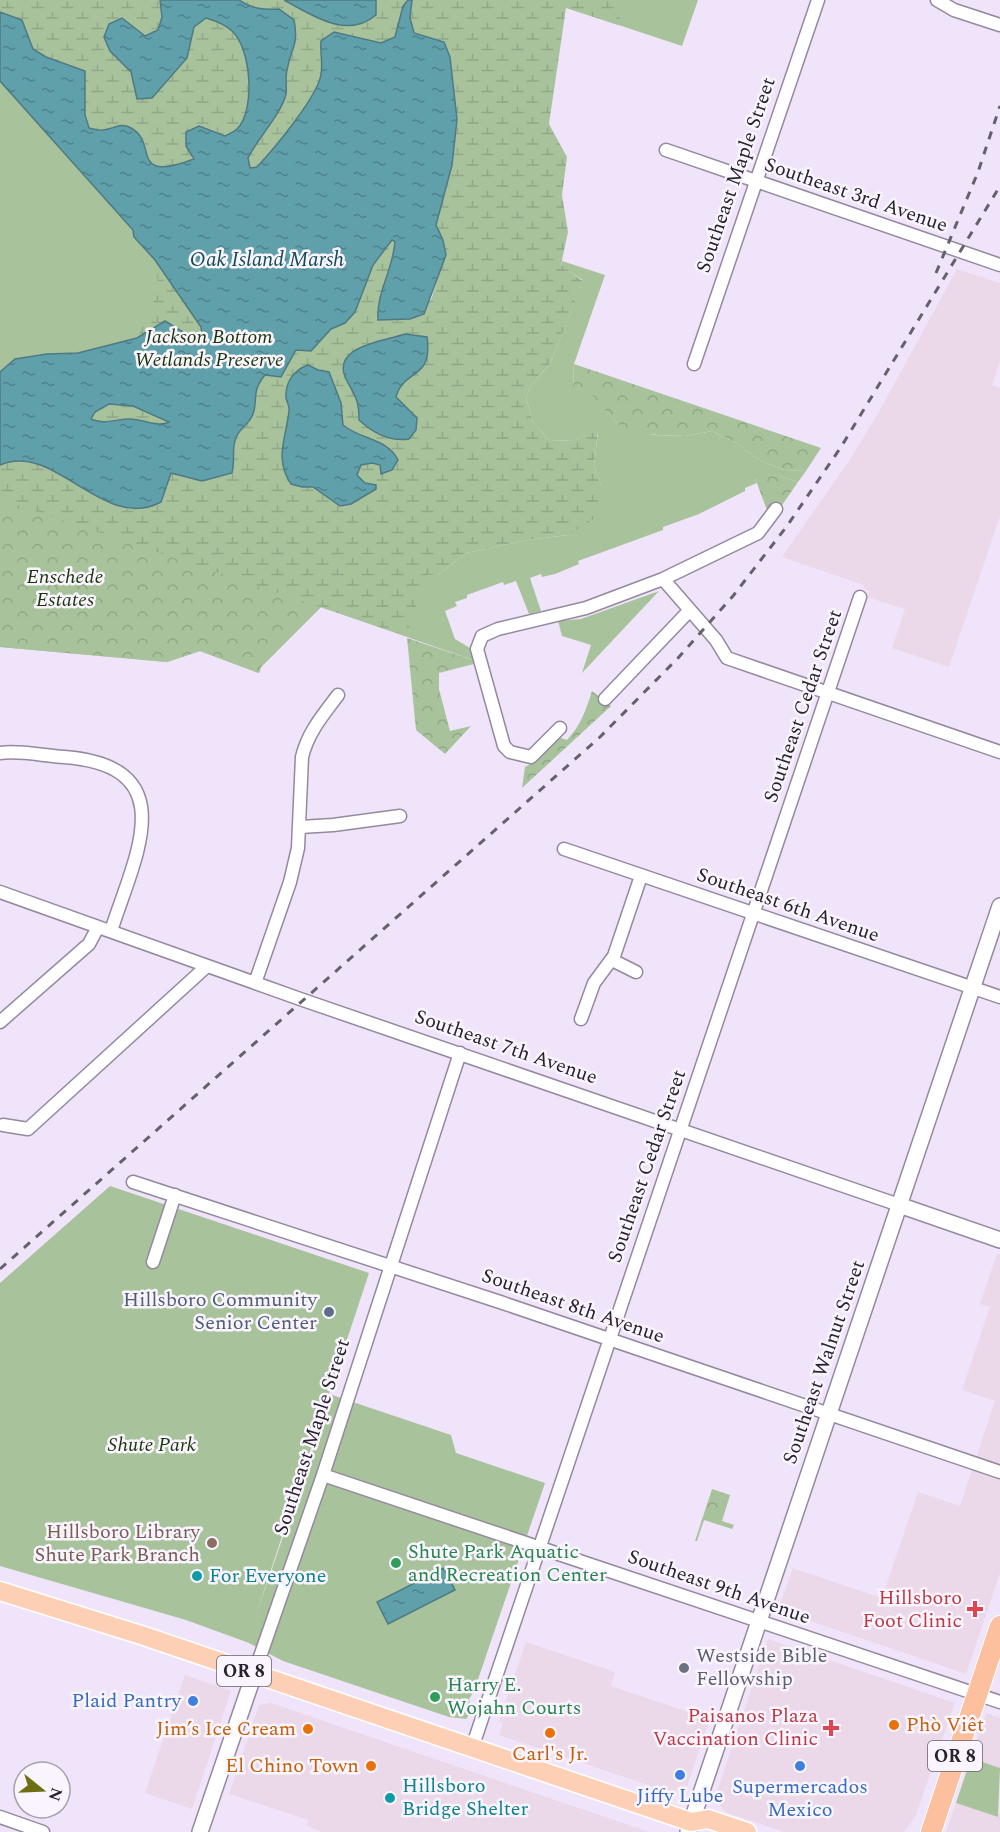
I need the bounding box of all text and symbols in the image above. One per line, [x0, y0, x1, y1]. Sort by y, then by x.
street label: Southeast Maple Street [688, 73, 784, 277]
street label: Southeast 3rd Avenue [760, 150, 952, 240]
water label: Oak Island Marsh [190, 244, 344, 276]
park label: Jackson Bottom Wetlands Preserve [134, 322, 284, 375]
park label: Enschede Estates [27, 562, 104, 615]
street label: Southeast Cedar Street [756, 605, 850, 807]
street label: Southeast 6th Avenue [693, 860, 883, 950]
street label: Southeast 7th Avenue [411, 1002, 601, 1092]
street label: Southeast Cedar Street [600, 1065, 694, 1267]
street label: Southeast Walnut Street [775, 1256, 873, 1468]
street label: Southeast 8th Avenue [478, 1261, 668, 1351]
place label: Hillsboro Community Senior Center [123, 1285, 318, 1338]
marker: Hillsboro Community Senior Center [322, 1305, 336, 1319]
street label: Southeast Maple Street [266, 1335, 358, 1539]
park label: Shute Park [108, 1430, 197, 1460]
place label: Hillsboro Library Shute Park Branch [35, 1517, 201, 1570]
marker: Hillsboro Library Shute Park Branch [205, 1536, 219, 1550]
place label: Shute Park Aquatic and Recreation Center [408, 1537, 607, 1590]
street label: Southeast 9th Avenue [624, 1542, 814, 1632]
marker: Shute Park Aquatic and Recreation Center [389, 1556, 403, 1570]
place label: For Everyone [209, 1561, 326, 1591]
marker: For Everyone [190, 1569, 204, 1583]
place label: Hillsboro Foot Clinic [863, 1583, 962, 1636]
marker: Hillsboro Foot Clinic [966, 1600, 984, 1618]
place label: Westside Bible Fellowship [696, 1641, 827, 1694]
road number: OR 8 [217, 1656, 271, 1686]
marker: Westside Bible Fellowship [677, 1661, 691, 1675]
place label: Harry E. Wojahn Courts [447, 1670, 581, 1723]
place label: Plaid Pantry [72, 1686, 182, 1716]
marker: Harry E. Wojahn Courts [428, 1690, 442, 1704]
marker: Plaid Pantry [186, 1694, 200, 1708]
place label: Paisanos Plaza Vaccination Clinic [653, 1701, 818, 1754]
place label: Phò Viêt [906, 1710, 984, 1740]
place label: Jim’s Ice Cream [156, 1714, 296, 1744]
marker: Phò Viêt [887, 1718, 901, 1732]
marker: Paisanos Plaza Vaccination Clinic [822, 1719, 840, 1737]
marker: Jim’s Ice Cream [301, 1722, 315, 1736]
marker: Carl's Jr. [543, 1726, 557, 1740]
place label: Carl's Jr. [512, 1739, 588, 1769]
road number: OR 8 [928, 1741, 982, 1771]
place label: El Chino Town [225, 1751, 359, 1781]
marker: El Chino Town [364, 1759, 378, 1773]
marker: Supermercados Mexico [793, 1759, 807, 1773]
north arrow [12, 1760, 72, 1820]
marker: Jiffy Lube [673, 1768, 687, 1782]
place label: Hillsboro Bridge Shelter [402, 1771, 529, 1824]
place label: Supermercados Mexico [732, 1772, 868, 1825]
place label: Jiffy Lube [637, 1781, 723, 1811]
text: N [42, 1784, 69, 1804]
marker: Hillsboro Bridge Shelter [383, 1791, 397, 1805]

